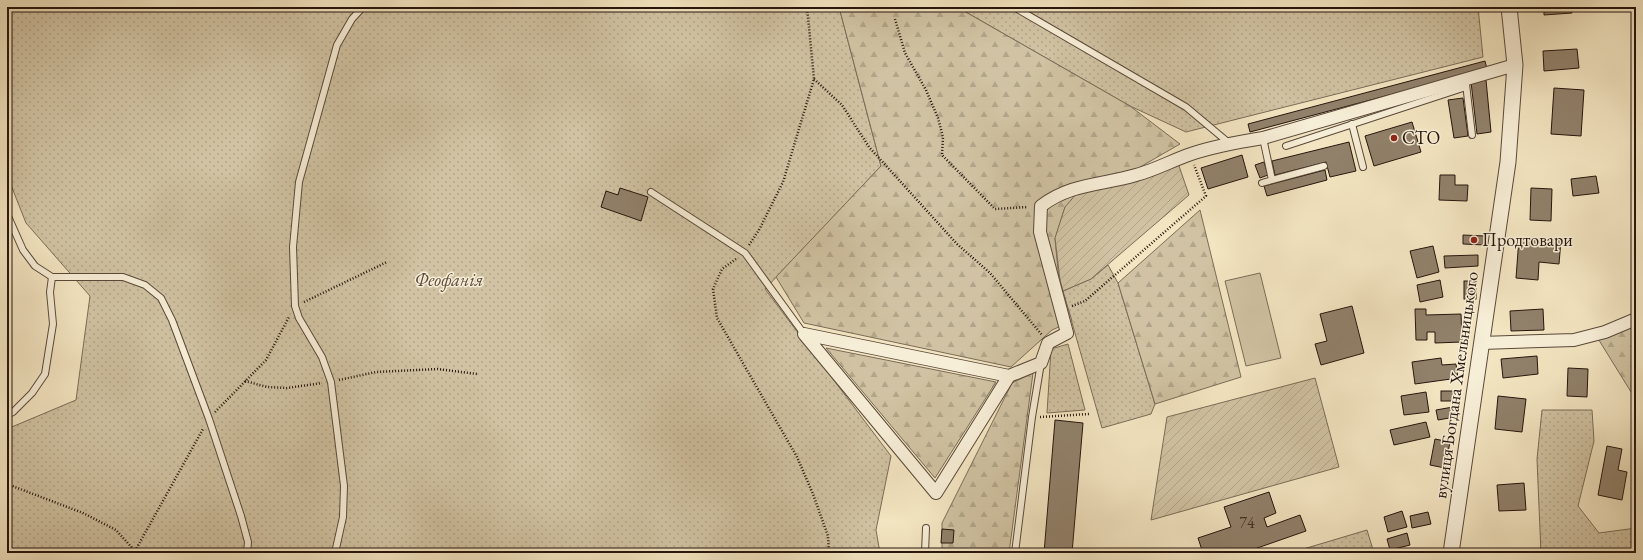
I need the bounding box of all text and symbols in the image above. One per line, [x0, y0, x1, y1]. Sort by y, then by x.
place label: СТО [1402, 126, 1440, 149]
marker: СТО [1389, 133, 1399, 143]
place label: Продтовари [1482, 228, 1573, 251]
marker: Продтовари [1469, 235, 1479, 245]
park label: Феофанія [415, 268, 483, 292]
street label: вулиця Богдана Хмельницького [1428, 270, 1483, 500]
house number: 74 [1239, 512, 1255, 533]

